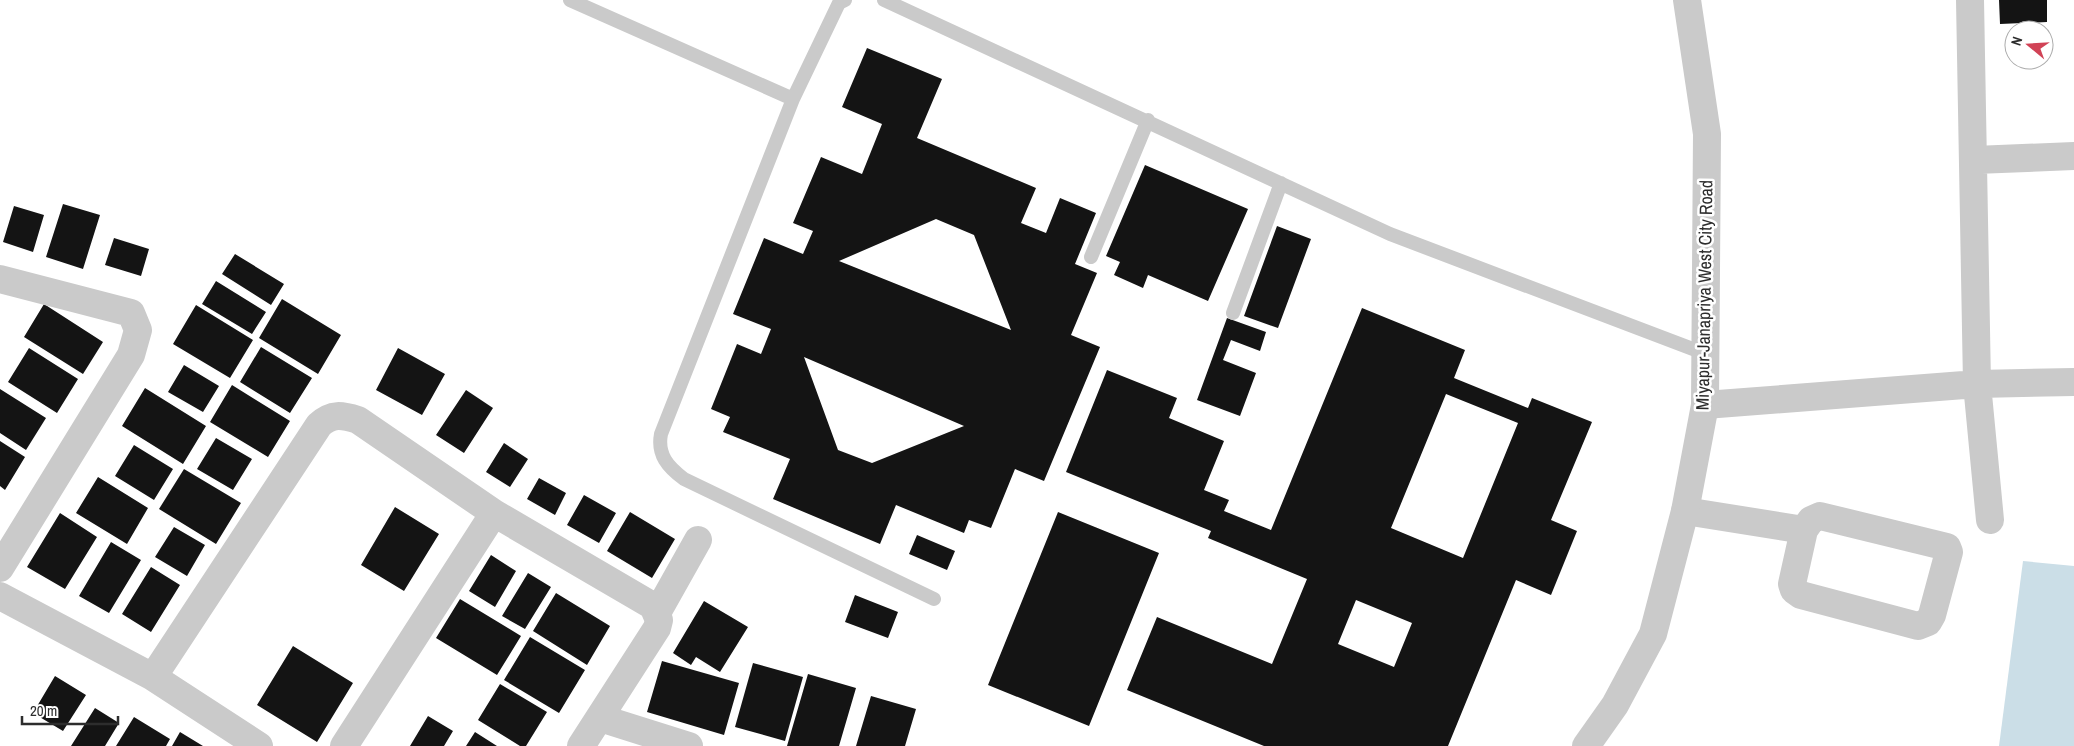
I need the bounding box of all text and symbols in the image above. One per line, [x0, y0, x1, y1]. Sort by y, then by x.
north arrow [2004, 20, 2054, 70]
text: N [2007, 34, 2026, 48]
street label: Miyapur-Janapriya West City Road [1689, 180, 1719, 410]
scale bar [22, 694, 119, 726]
text: 20 m [30, 700, 57, 721]

